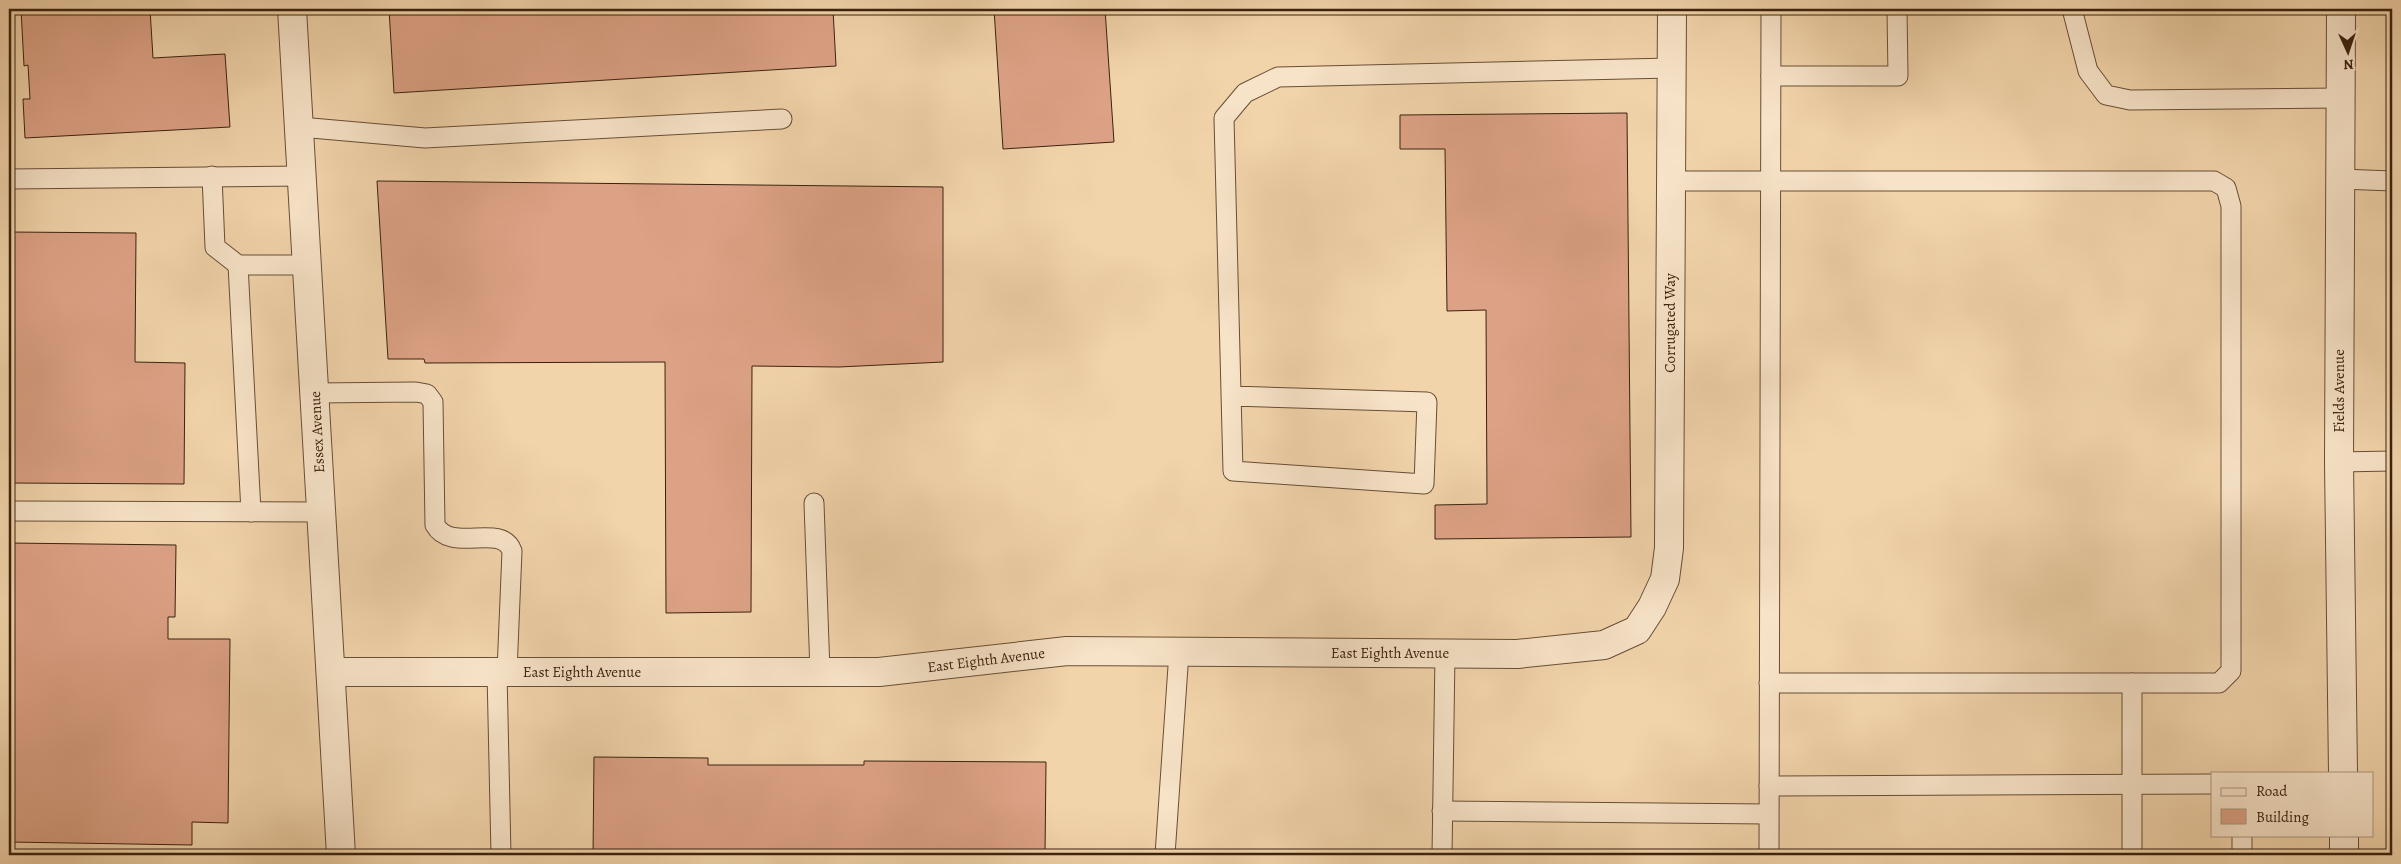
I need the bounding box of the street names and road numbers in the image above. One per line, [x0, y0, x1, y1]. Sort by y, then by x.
street label: Corrugated Way [1660, 273, 1680, 373]
street label: Fields Avenue [2329, 349, 2349, 433]
street label: Essex Avenue [305, 390, 329, 474]
street label: East Eighth Avenue [926, 643, 1046, 677]
street label: East Eighth Avenue [1331, 643, 1449, 663]
street label: East Eighth Avenue [523, 662, 641, 682]

